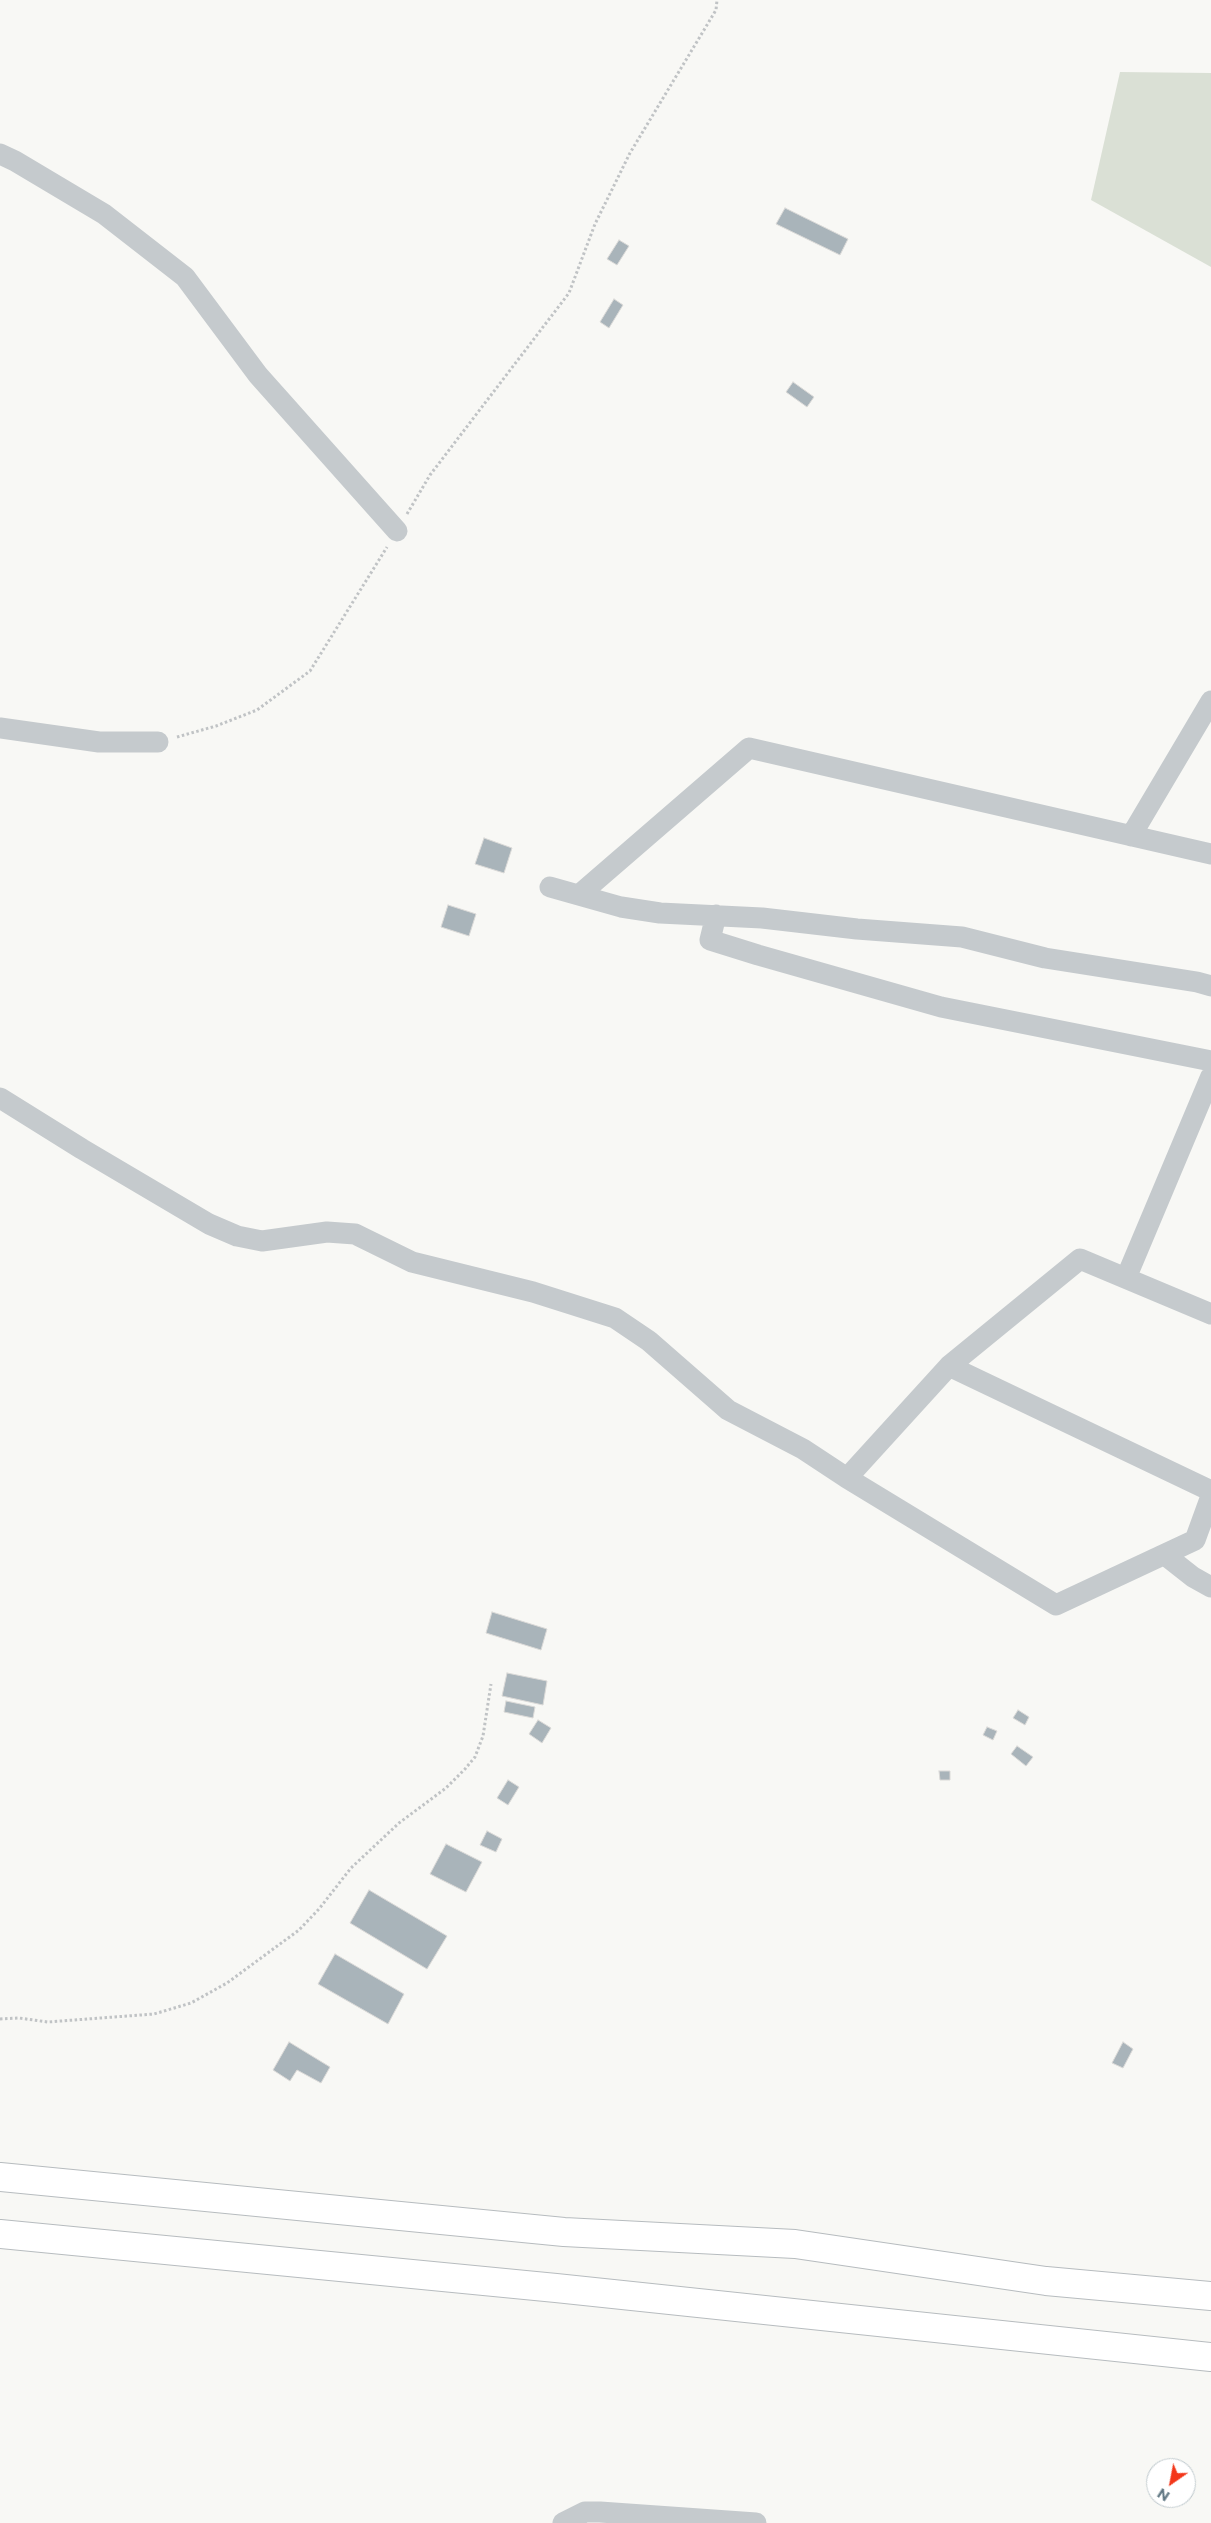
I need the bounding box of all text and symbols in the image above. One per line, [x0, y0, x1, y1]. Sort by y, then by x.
north arrow [1146, 2458, 1196, 2508]
text: N [1154, 2484, 1173, 2505]

